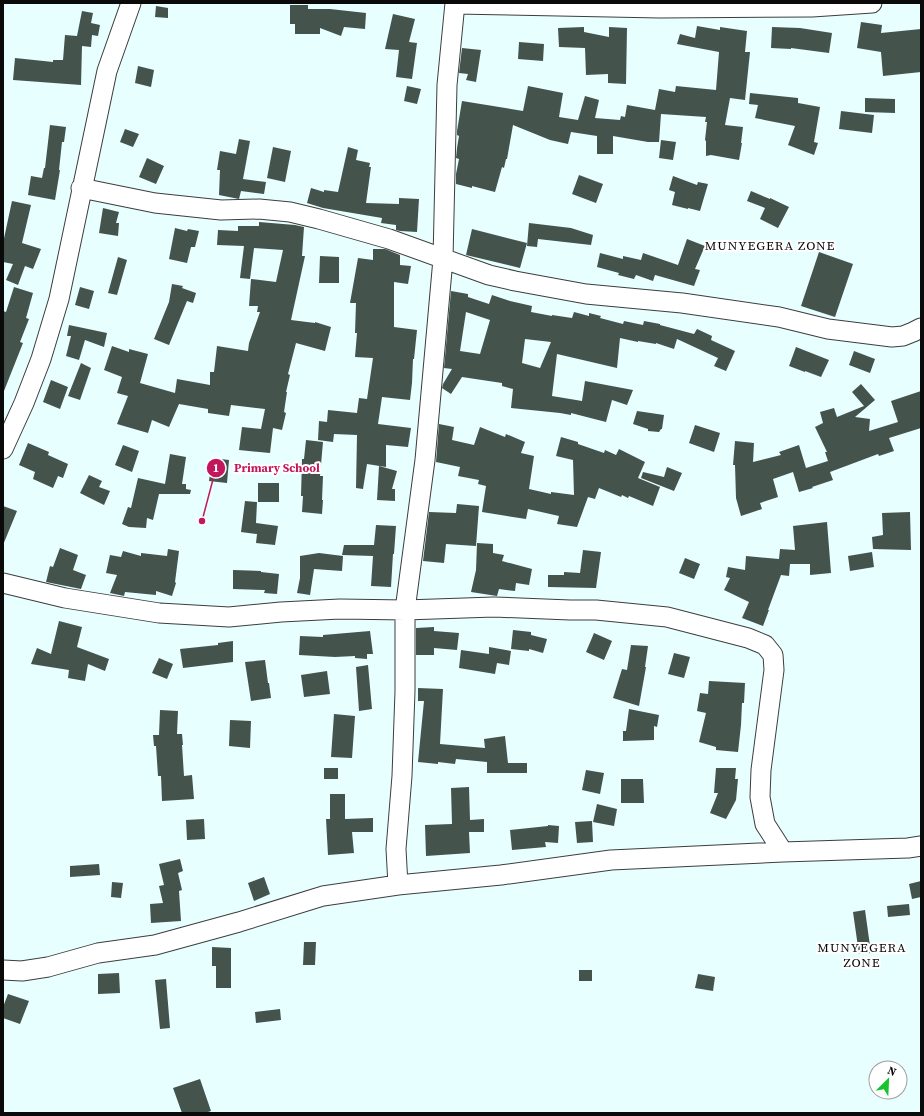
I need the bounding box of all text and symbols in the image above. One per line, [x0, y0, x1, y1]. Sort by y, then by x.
district label: MUNYEGERA ZONE [705, 237, 835, 254]
callout: Primary School [206, 456, 328, 480]
text: 1 [213, 460, 219, 476]
text: Primary School [234, 460, 320, 476]
district label: MUNYEGERA ZONE [817, 939, 907, 971]
north arrow [868, 1060, 908, 1100]
text: N [885, 1063, 899, 1080]

